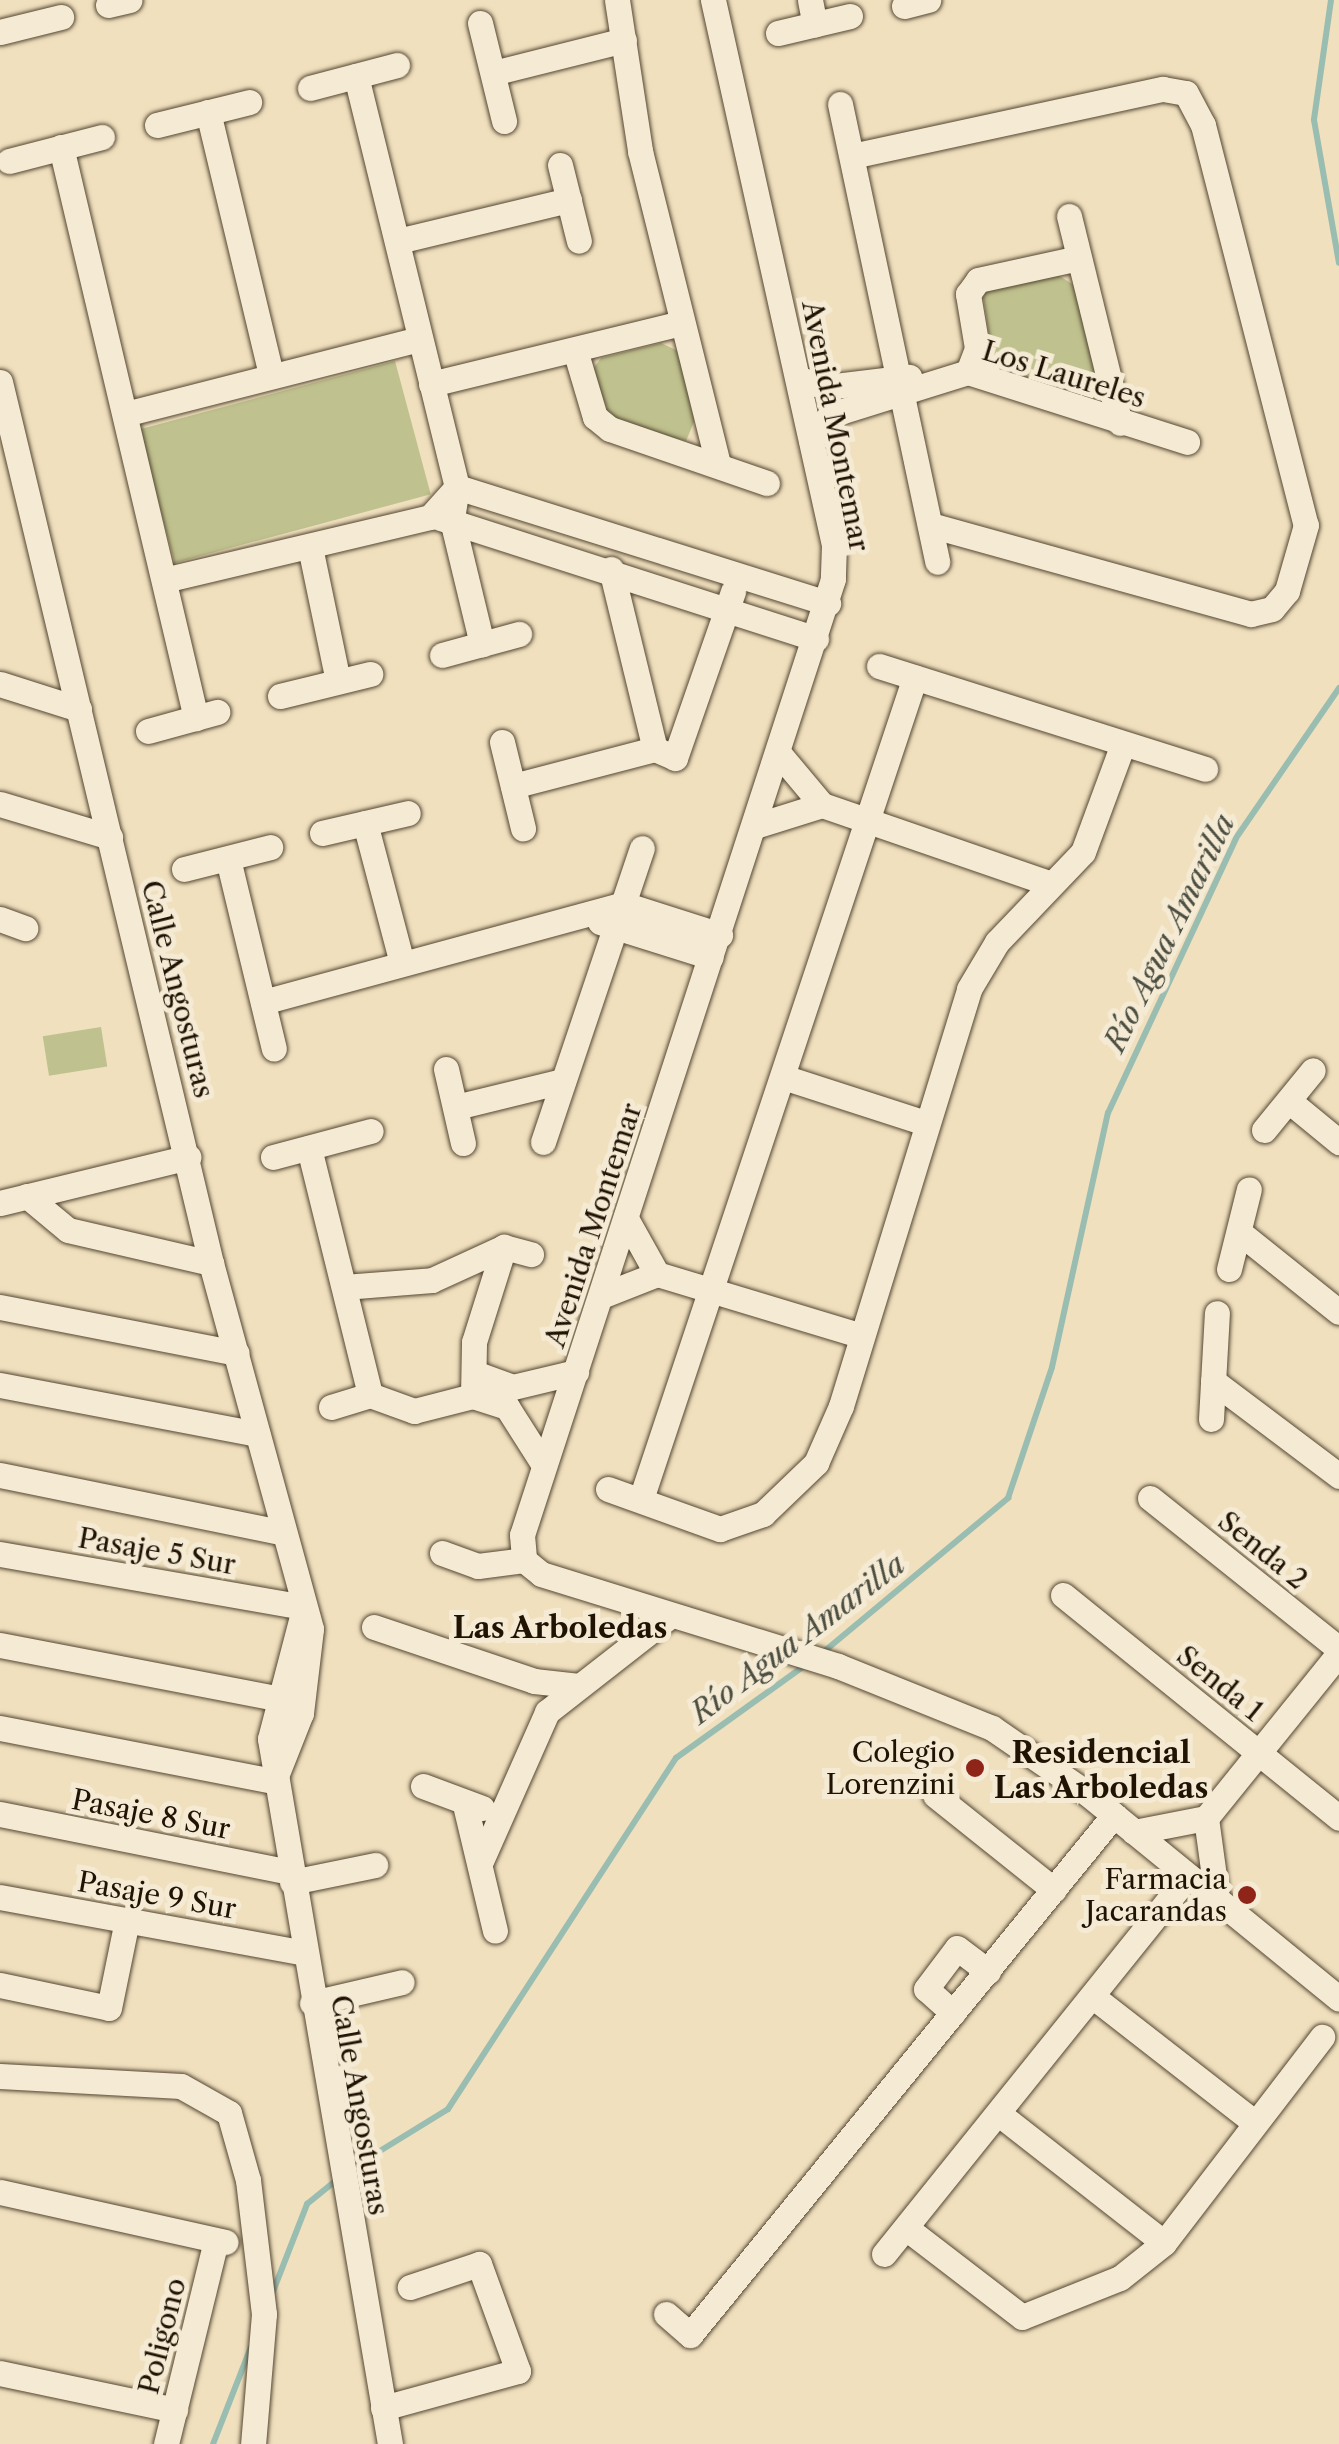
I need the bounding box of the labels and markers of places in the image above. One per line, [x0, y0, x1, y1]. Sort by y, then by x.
place label: Colegio Lorenzini [826, 1735, 955, 1801]
marker: Colegio Lorenzini [964, 1757, 986, 1779]
place label: Farmacia Jacarandas [1085, 1862, 1227, 1928]
marker: Farmacia Jacarandas [1236, 1884, 1258, 1906]

